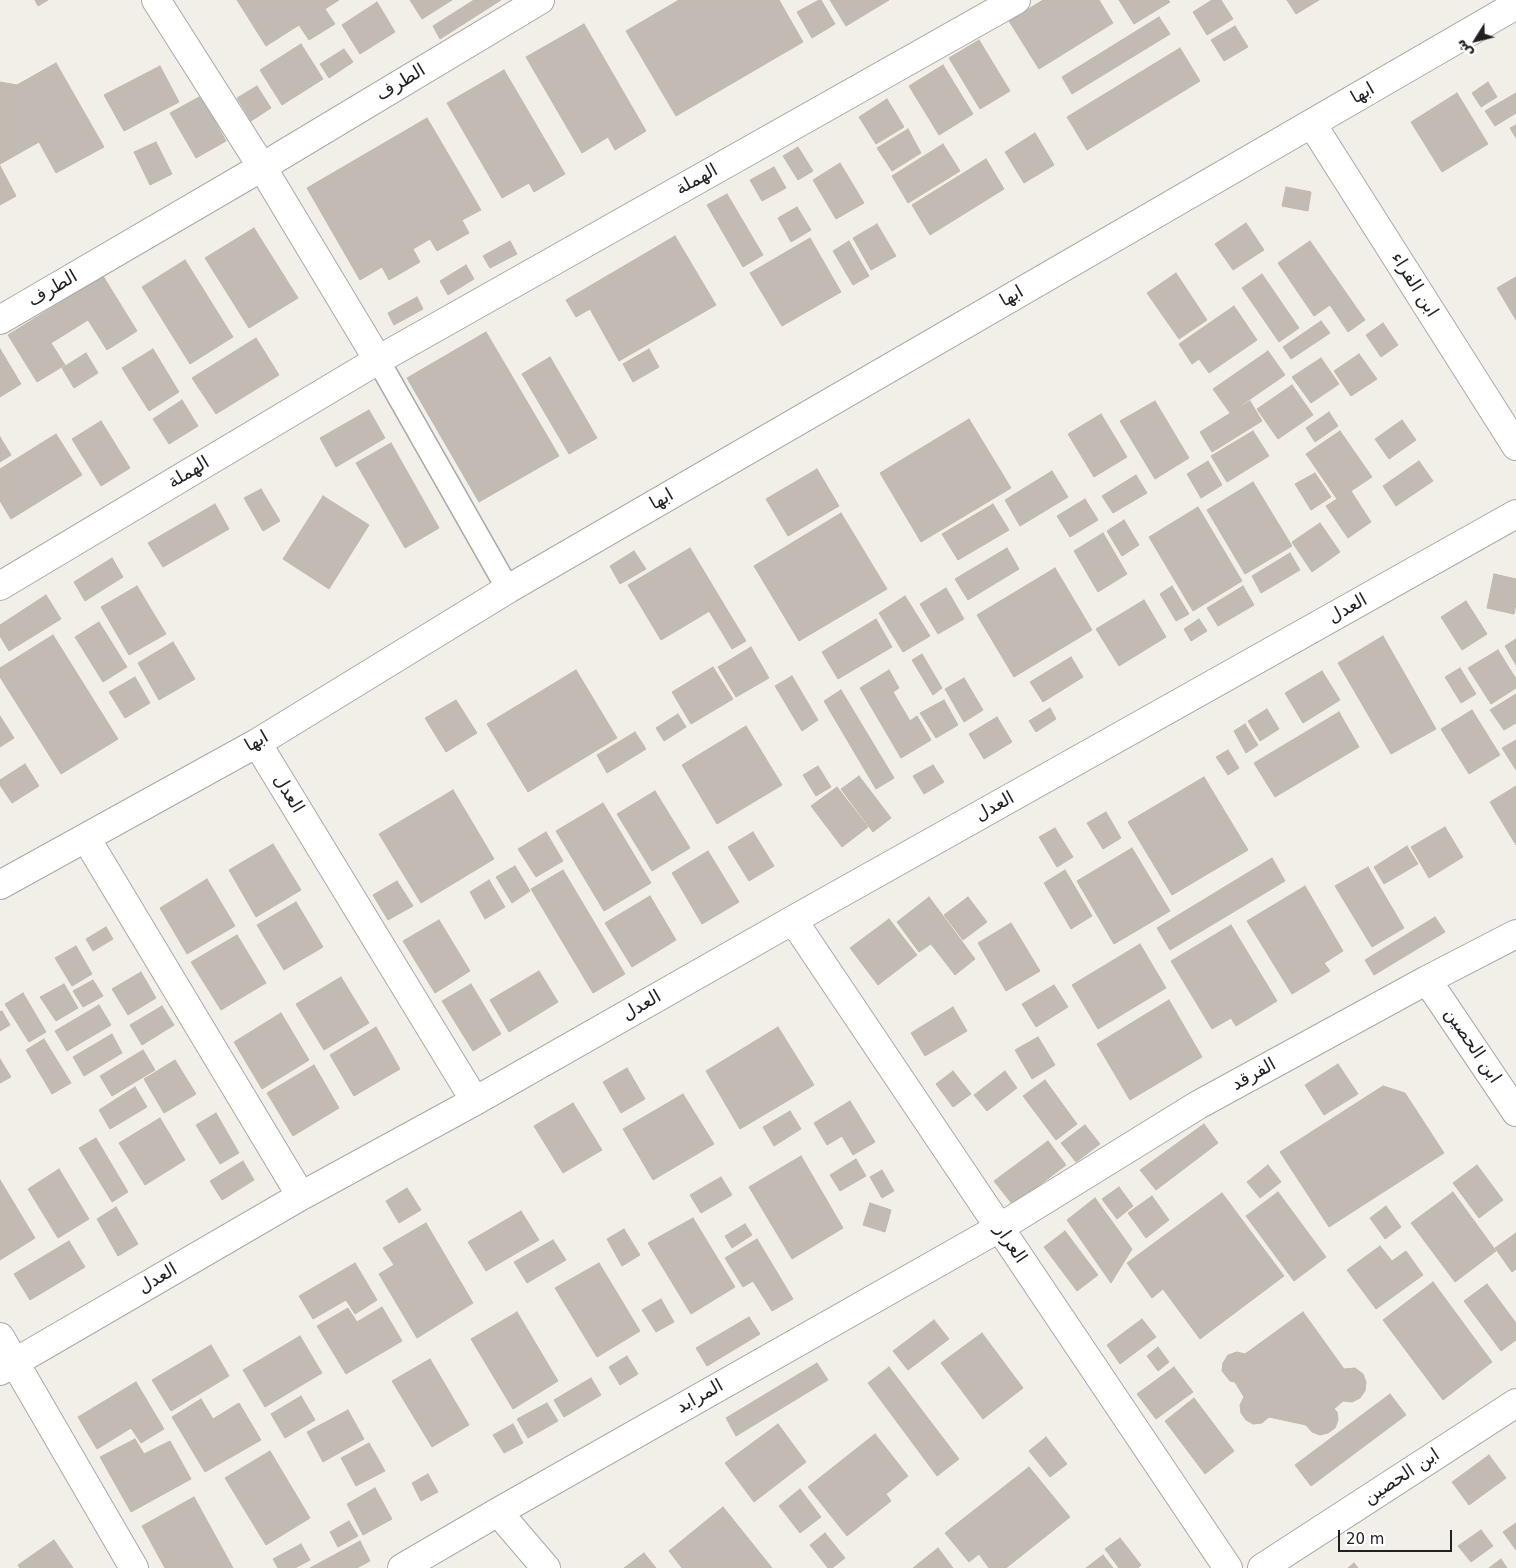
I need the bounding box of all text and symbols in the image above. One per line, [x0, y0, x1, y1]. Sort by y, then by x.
north arrow [1451, 15, 1501, 65]
text: ش [1452, 36, 1476, 61]
street label: الطرف [372, 60, 430, 106]
street label: ابها [1347, 79, 1379, 109]
street label: الهملة [672, 160, 722, 200]
street label: ابن الفراء [1386, 249, 1442, 321]
street label: الطرف [24, 266, 82, 312]
street label: ابها [996, 282, 1028, 312]
street label: الهملة [164, 452, 214, 494]
street label: ابها [646, 485, 678, 515]
street label: العدل [1325, 589, 1371, 629]
street label: ابها [241, 727, 273, 757]
street label: العدل [268, 771, 308, 817]
street label: العدل [972, 787, 1018, 827]
street label: العدل [619, 986, 665, 1026]
street label: ابن الحصين [1439, 1004, 1505, 1088]
street label: الفرقد [1228, 1054, 1280, 1096]
street label: العرار [989, 1220, 1031, 1268]
street label: العدل [135, 1259, 181, 1299]
street label: المرابد [673, 1375, 727, 1419]
street label: ابن الحصين [1360, 1444, 1444, 1510]
scale bar [1341, 1520, 1455, 1552]
text: 20 m [1346, 1530, 1384, 1548]

